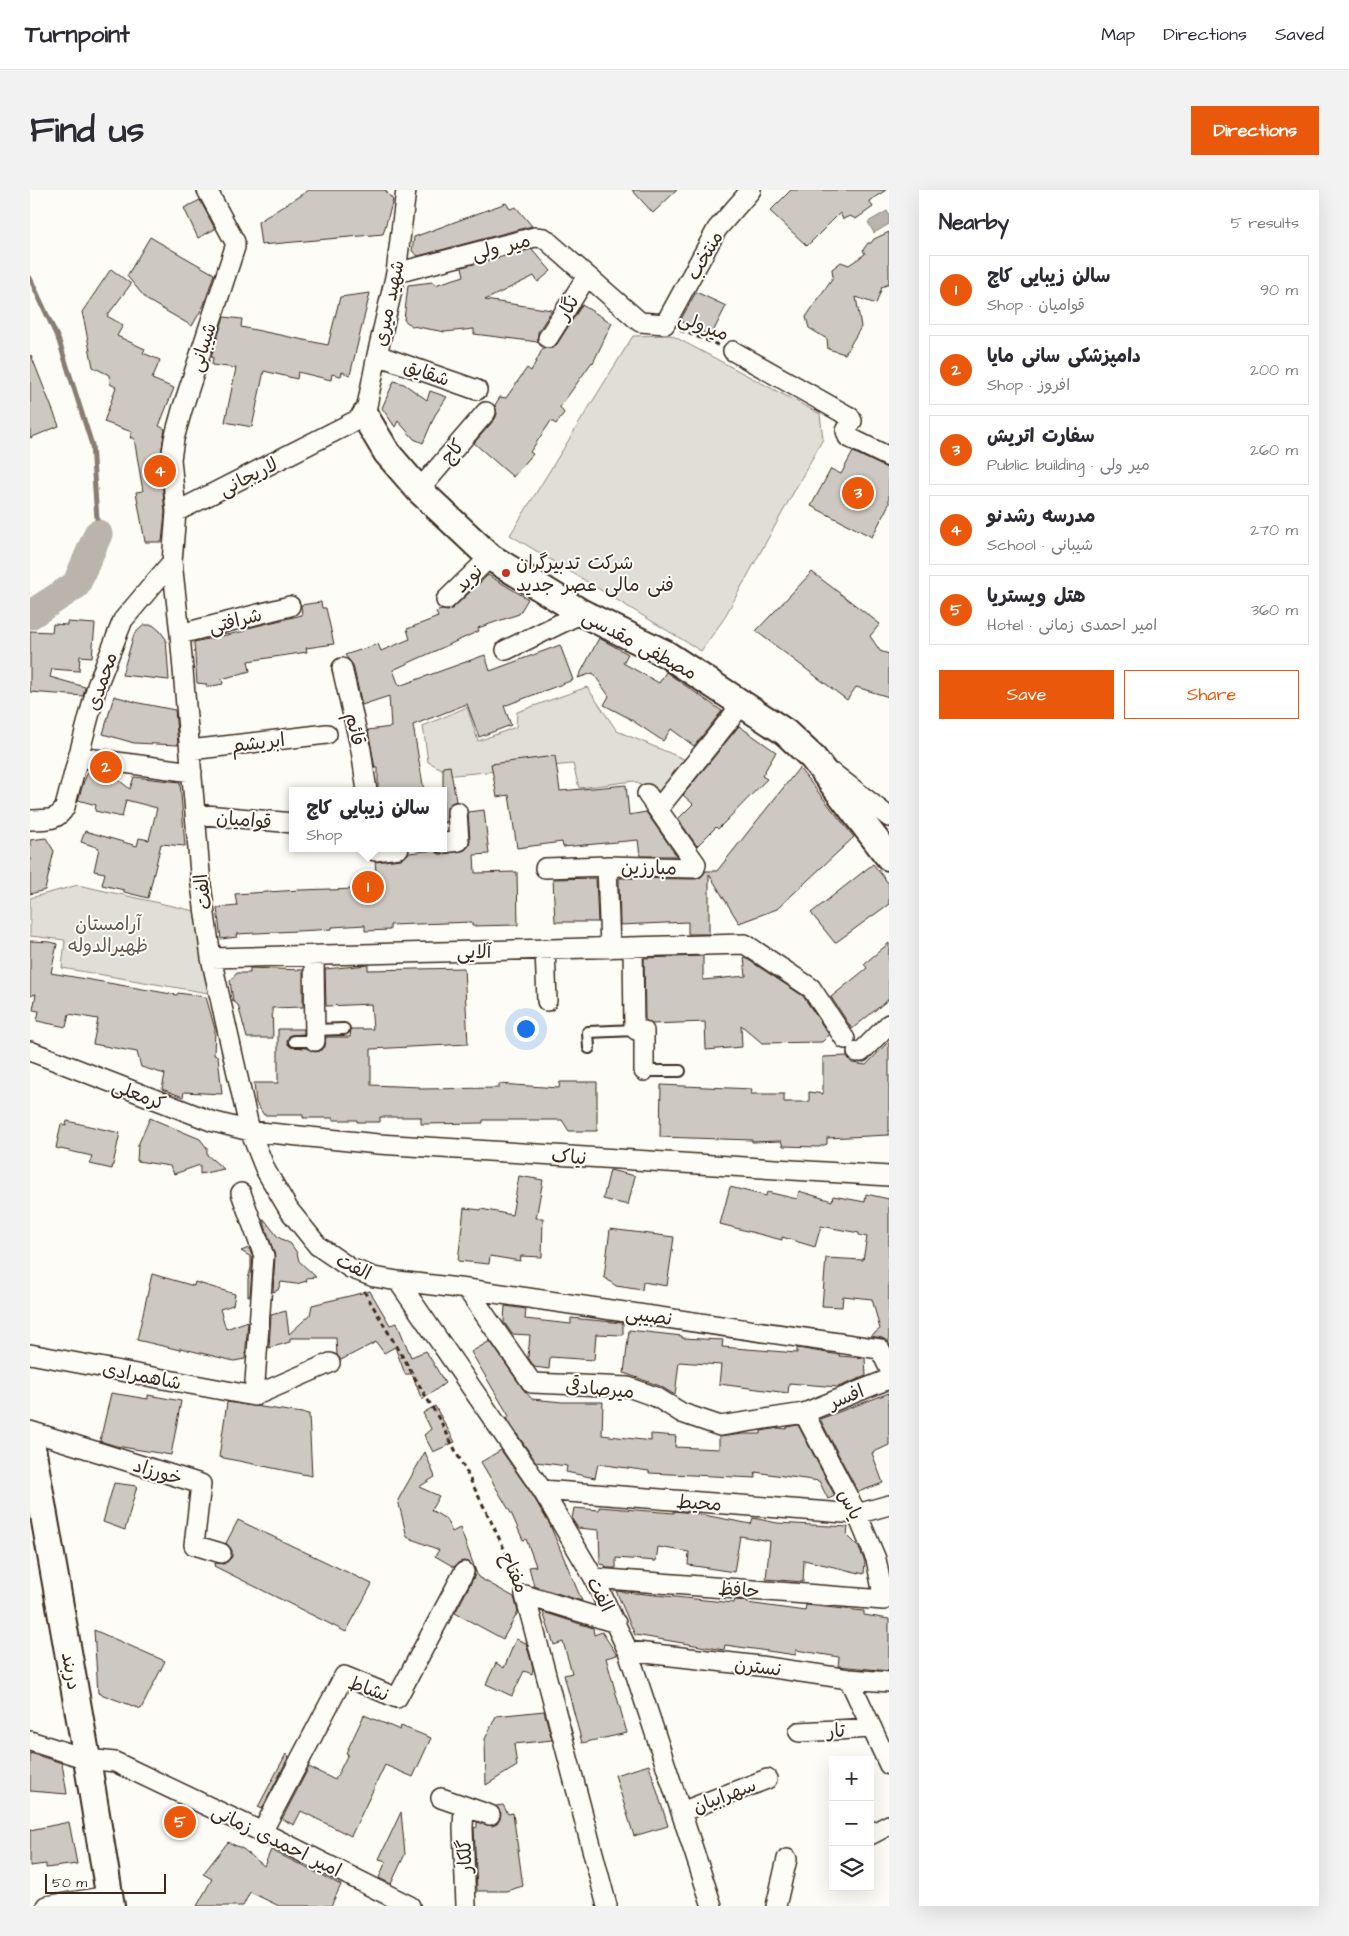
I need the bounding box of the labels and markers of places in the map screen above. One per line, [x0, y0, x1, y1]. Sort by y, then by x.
pin: 4 [144, 452, 176, 490]
pin: 3 [842, 474, 874, 512]
place label: شرکت تدبیرگران فنی مالی عصر جدید [516, 550, 674, 599]
marker: شرکت تدبیرگران فنی مالی عصر جدید [500, 567, 512, 579]
pin: 2 [90, 748, 122, 786]
pin: 1 [352, 868, 384, 906]
pin: 5 [164, 1803, 196, 1841]

